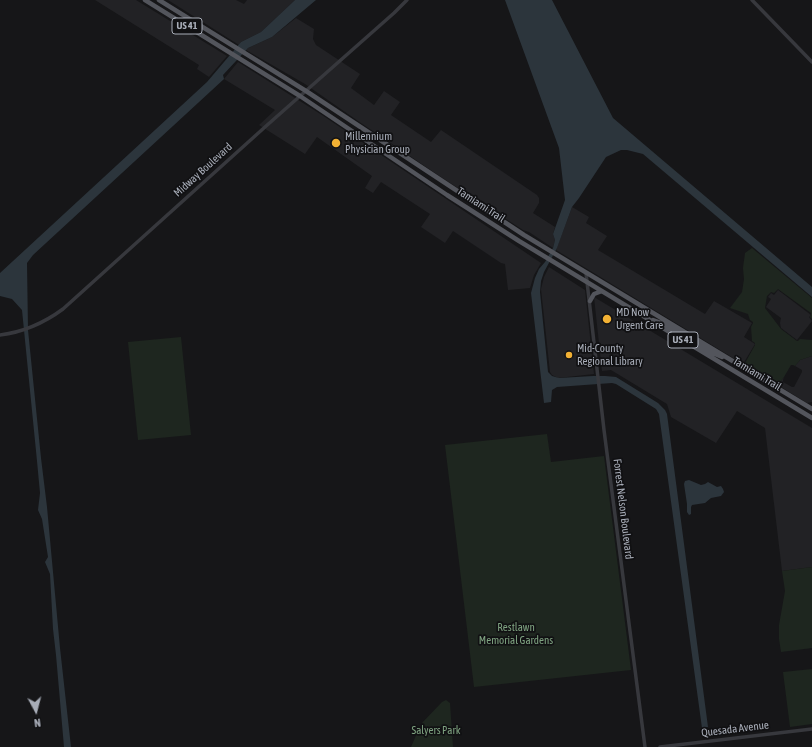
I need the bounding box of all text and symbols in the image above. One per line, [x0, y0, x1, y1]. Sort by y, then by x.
road number: US 41 [172, 18, 202, 34]
place label: Millennium Physician Group [345, 130, 410, 156]
marker: Millennium Physician Group [330, 137, 342, 149]
street label: Midway Boulevard [171, 140, 235, 200]
street label: Tamiami Trail [455, 185, 507, 225]
place label: MD Now Urgent Care [616, 306, 663, 332]
marker: MD Now Urgent Care [601, 313, 613, 325]
road number: US 41 [668, 332, 698, 348]
place label: Mid-County Regional Library [577, 342, 643, 368]
marker: Mid-County Regional Library [564, 350, 574, 360]
street label: Tamiami Trail [730, 354, 784, 394]
street label: Forrest Nelson Boulevard [610, 458, 636, 560]
park label: Restlawn Memorial Gardens [479, 621, 553, 647]
north arrow [16, 691, 56, 731]
text: N [34, 717, 41, 729]
street label: Quesada Avenue [700, 718, 770, 740]
park label: Salyers Park [412, 724, 460, 738]

